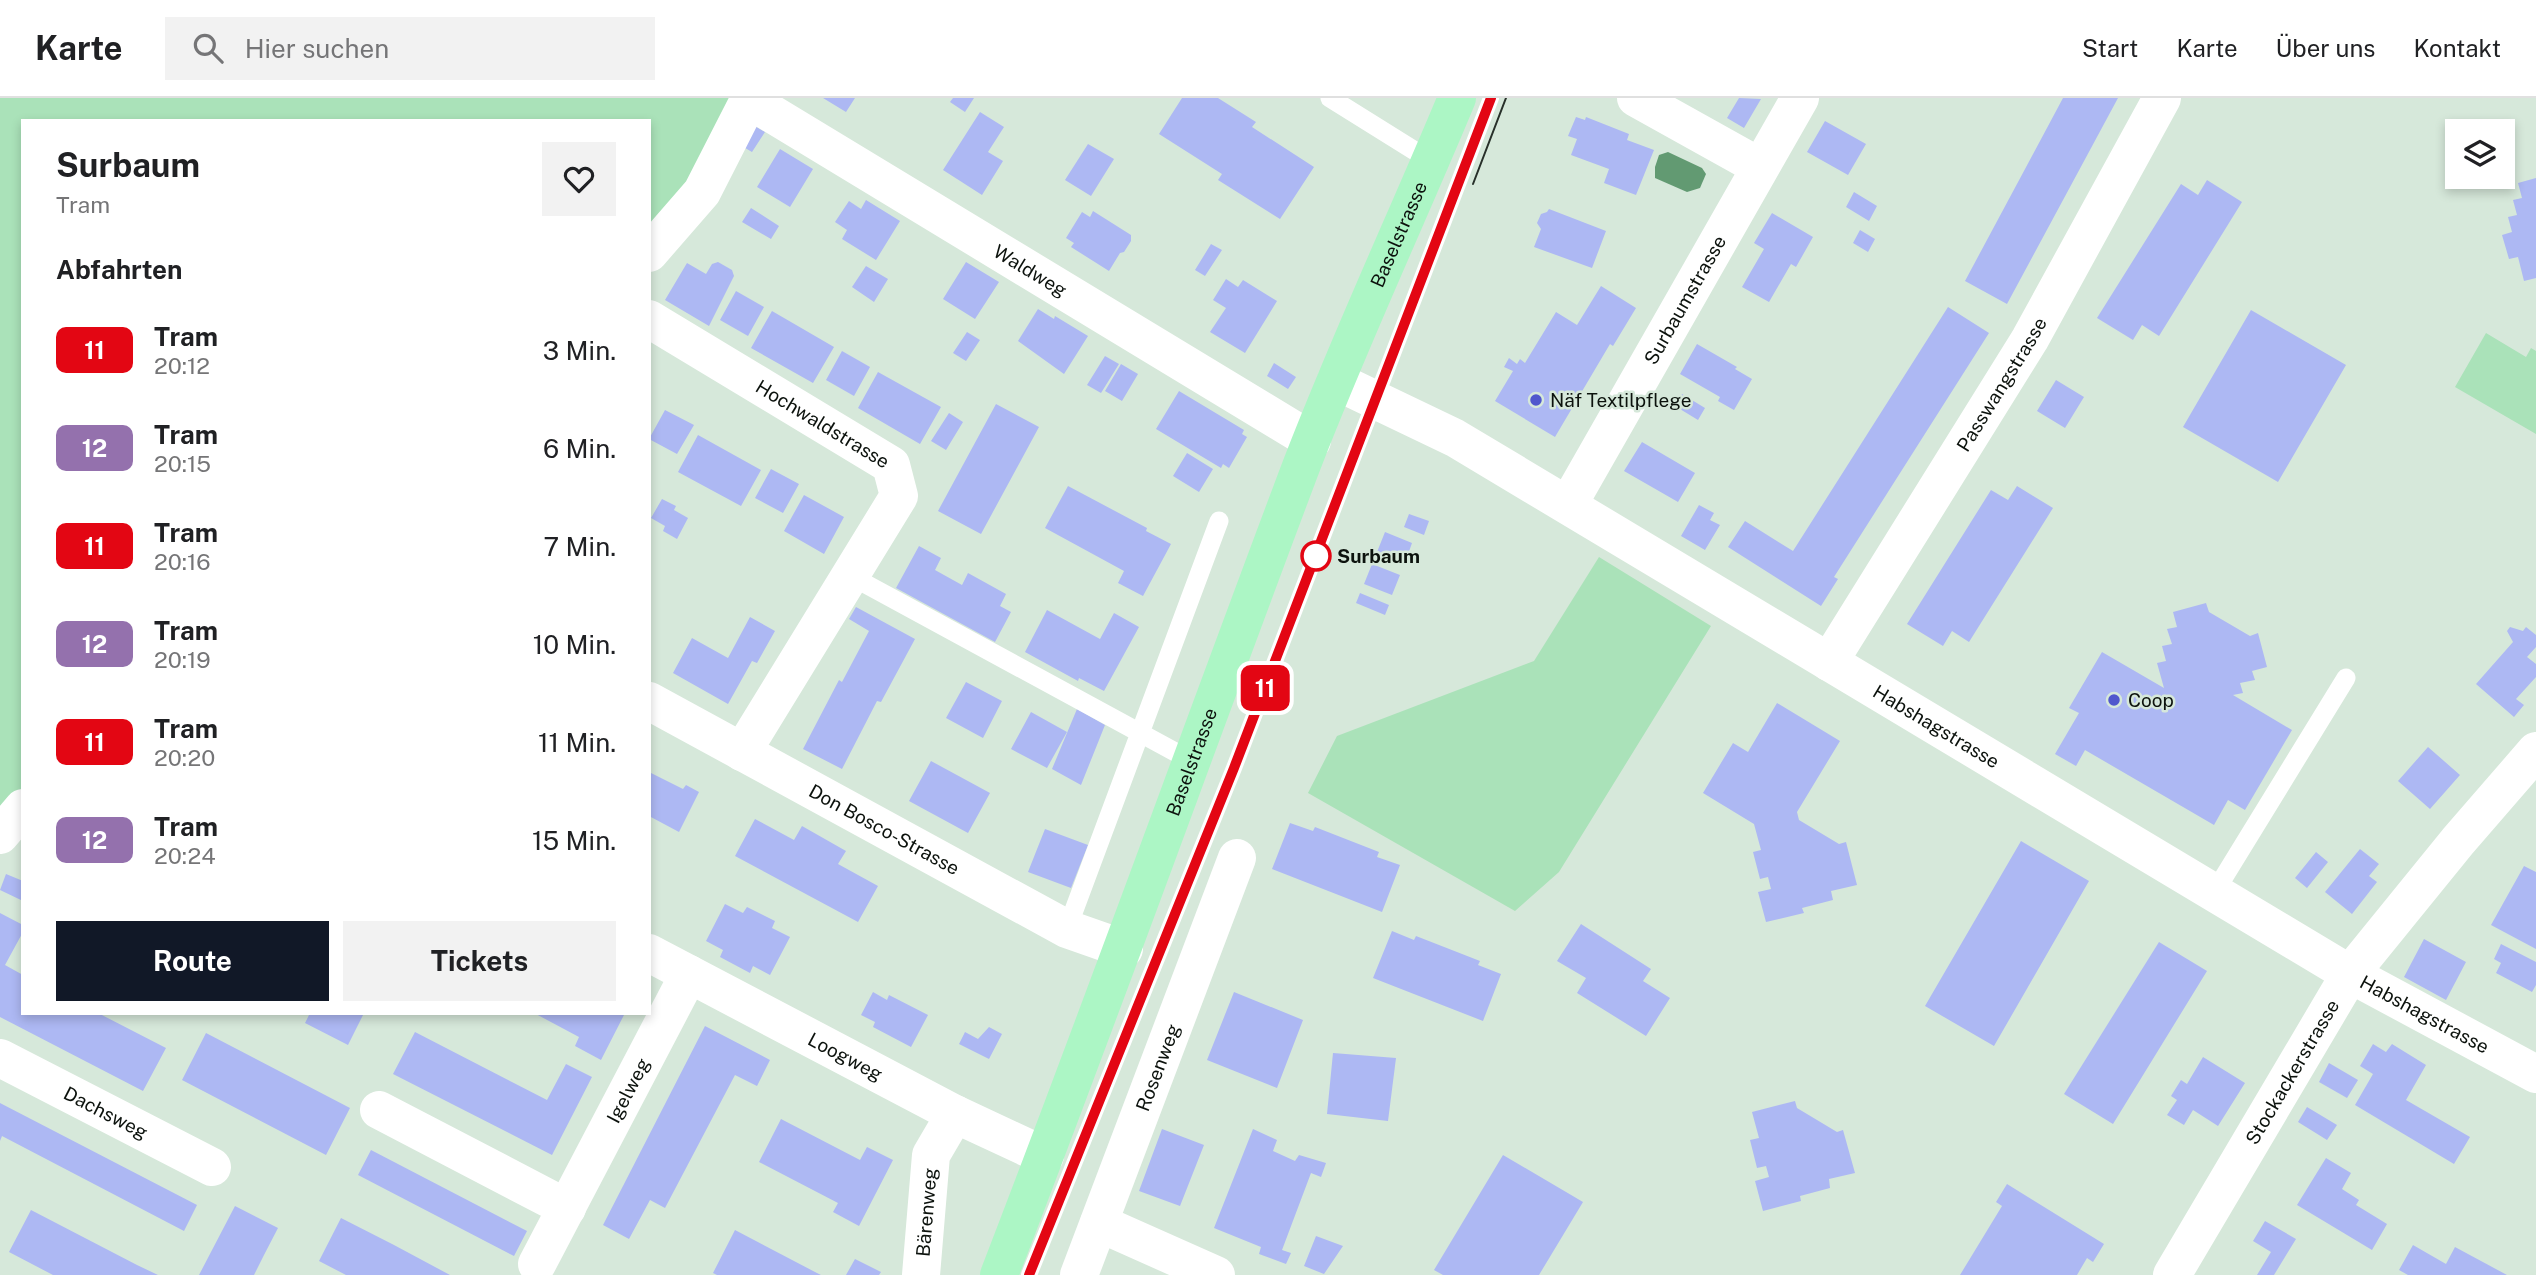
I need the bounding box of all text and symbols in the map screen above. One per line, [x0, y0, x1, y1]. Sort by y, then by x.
search box [165, 17, 655, 80]
text: Karte [35, 29, 123, 67]
icon: search [189, 29, 227, 67]
text: Hier suchen [245, 33, 389, 64]
text: Start [2082, 34, 2138, 62]
text: Karte [2176, 34, 2238, 62]
text: Über uns [2276, 34, 2375, 62]
text: Kontakt [2413, 34, 2501, 62]
map controls [2445, 119, 2515, 189]
button: layers [2445, 119, 2515, 189]
button: heart [542, 142, 616, 216]
text: Surbaum [56, 146, 200, 184]
street label: Baselstrasse [1366, 178, 1431, 291]
text: Tram [56, 191, 110, 218]
street label: Surbaumstrasse [1639, 232, 1730, 368]
street label: Waldweg [990, 240, 1071, 301]
text: Abfahrten [56, 254, 182, 285]
street label: Passwangstrasse [1952, 313, 2051, 455]
text: Tram [154, 321, 218, 352]
text: 3 Min. [543, 335, 616, 366]
text: 11 [84, 336, 105, 364]
text: 20:12 [154, 352, 210, 379]
street label: Hochwaldstrasse [752, 375, 894, 473]
place label: Näf Textilpflege [1550, 389, 1691, 411]
marker: Näf Textilpflege [1528, 392, 1544, 408]
text: Tram [154, 419, 218, 450]
text: 6 Min. [543, 433, 616, 464]
text: 12 [82, 434, 107, 462]
text: 20:15 [154, 450, 211, 477]
text: Tram [154, 517, 218, 548]
text: 7 Min. [544, 531, 616, 562]
text: 11 [84, 532, 105, 560]
marker: Surbaum [1301, 541, 1331, 571]
place label: Surbaum [1337, 545, 1420, 567]
text: 20:16 [154, 548, 211, 575]
text: Tram [154, 615, 218, 646]
text: 10 Min. [533, 629, 616, 660]
text: 12 [82, 630, 107, 658]
text: 20:19 [154, 646, 211, 673]
line badge: 11 [1234, 665, 1296, 711]
text: 11 [1255, 674, 1275, 702]
street label: Habshagstrasse [1869, 680, 2003, 772]
place label: Coop [2128, 689, 2174, 711]
marker: Coop [2106, 692, 2122, 708]
street label: Baselstrasse [1161, 705, 1221, 819]
text: Tram [154, 713, 218, 744]
text: 11 Min. [538, 727, 616, 758]
text: 11 [84, 728, 105, 756]
text: 20:20 [154, 744, 215, 771]
street label: Don Bosco-Strasse [805, 779, 963, 879]
text: Tram [154, 811, 218, 842]
text: 15 Min. [532, 825, 616, 856]
text: 12 [82, 826, 107, 854]
text: 20:24 [154, 842, 216, 869]
button: Route [56, 921, 329, 1001]
button: Tickets [343, 921, 616, 1001]
street label: Habshagstrasse [2356, 971, 2493, 1058]
street label: Stockackerstrasse [2241, 996, 2343, 1148]
street label: Rosenweg [1131, 1021, 1184, 1114]
street label: Loogweg [804, 1028, 887, 1085]
street label: Igelweg [602, 1054, 654, 1127]
street label: Dachsweg [60, 1082, 152, 1143]
street label: Bärenweg [912, 1167, 941, 1258]

